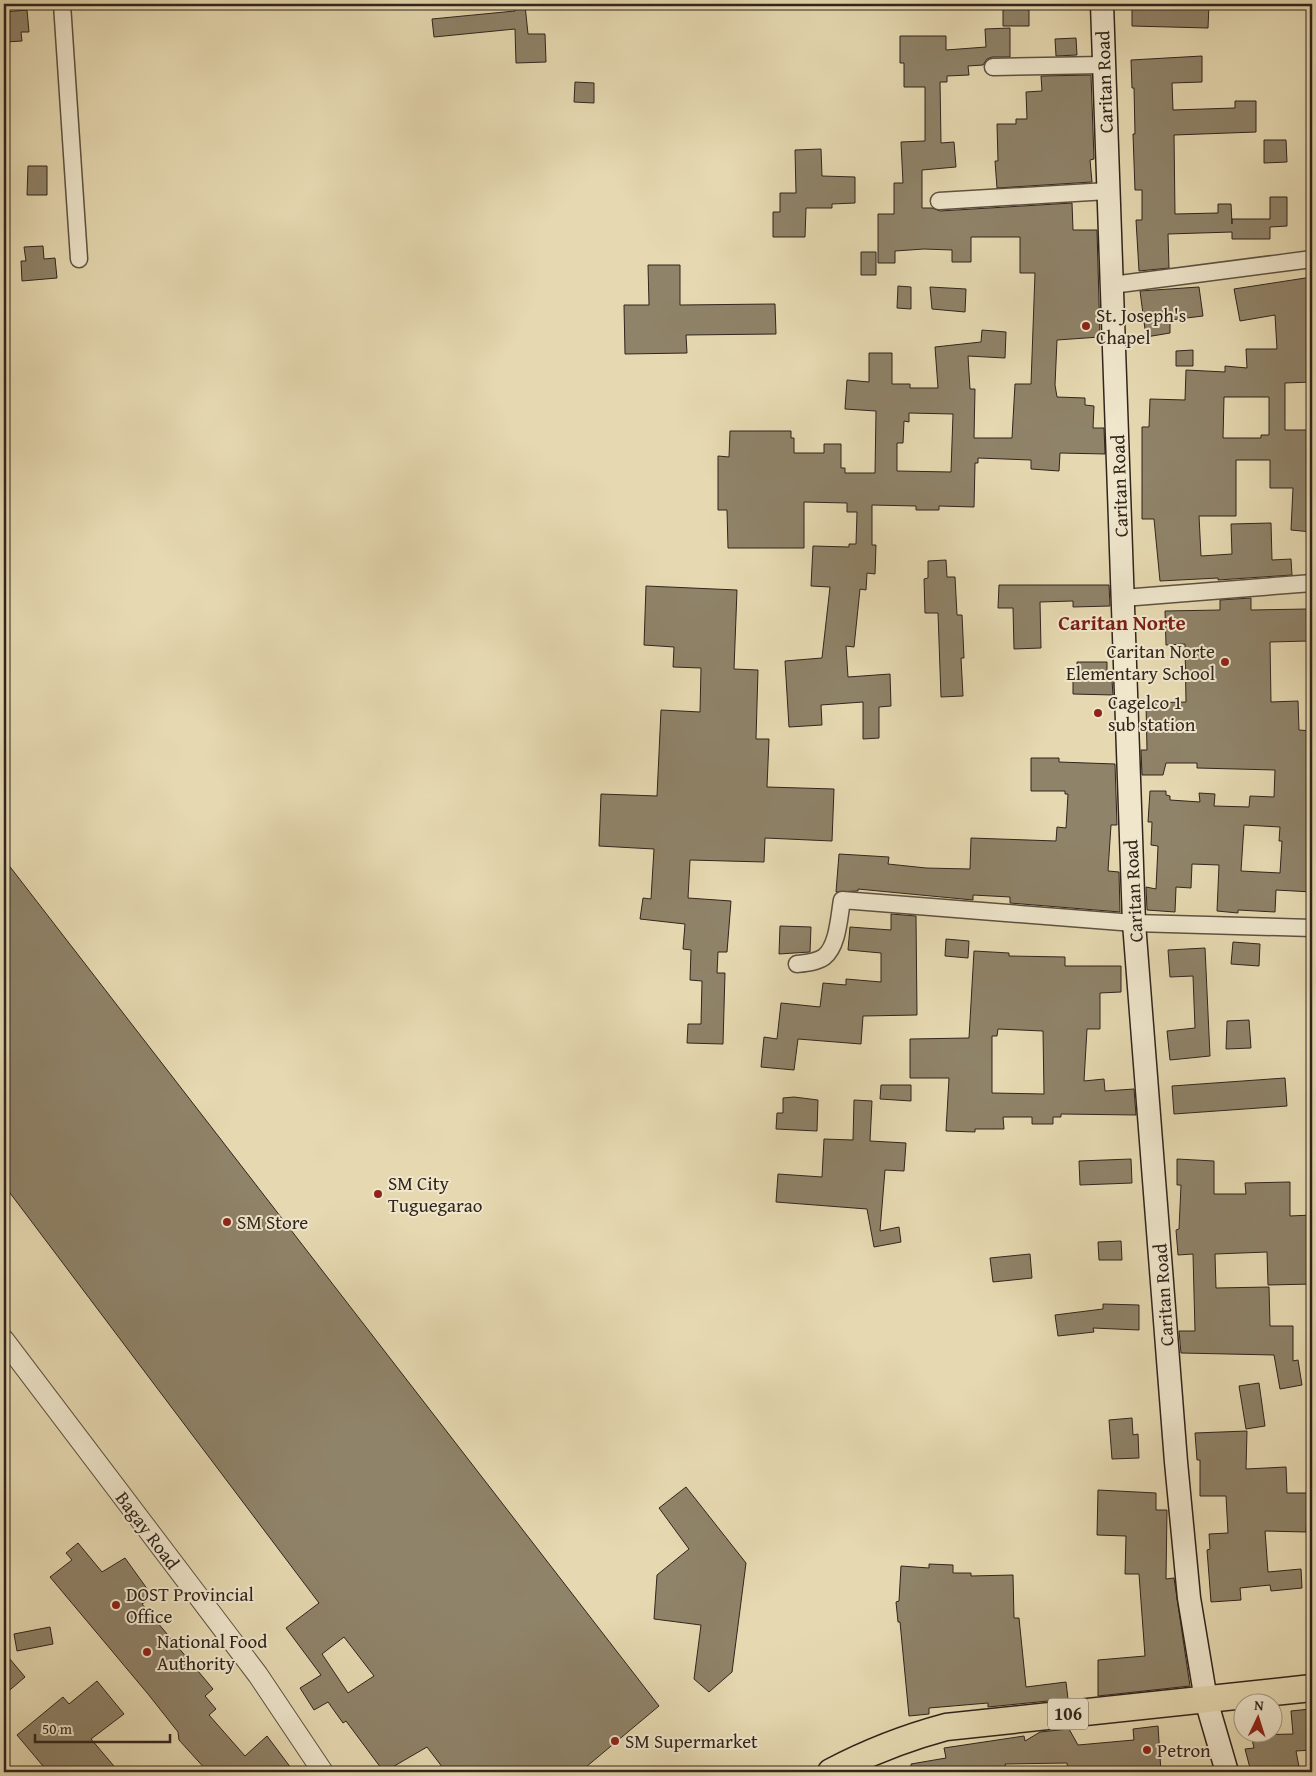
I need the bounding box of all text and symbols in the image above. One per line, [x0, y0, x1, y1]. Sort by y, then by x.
street label: Caritan Road [1088, 29, 1120, 134]
place label: St. Joseph's Chapel [1096, 301, 1186, 351]
marker: St. Joseph's Chapel [1080, 320, 1092, 332]
street label: Caritan Road [1103, 433, 1135, 538]
district label: Caritan Norte [1058, 607, 1186, 638]
place label: Caritan Norte Elementary School [1066, 637, 1215, 687]
marker: Caritan Norte Elementary School [1219, 656, 1231, 668]
place label: Cagelco 1 sub station [1108, 688, 1196, 738]
marker: Cagelco 1 sub station [1092, 707, 1104, 719]
street label: Caritan Road [1116, 838, 1150, 943]
place label: SM City Tuguegarao [388, 1169, 482, 1219]
marker: SM City Tuguegarao [372, 1188, 384, 1200]
place label: SM Store [237, 1208, 308, 1236]
marker: SM Store [221, 1216, 233, 1228]
street label: Caritan Road [1145, 1242, 1181, 1347]
street label: Bagay Road [109, 1485, 187, 1576]
place label: DOST Provincial Office [126, 1580, 254, 1630]
marker: DOST Provincial Office [110, 1599, 122, 1611]
place label: National Food Authority [157, 1627, 268, 1677]
marker: National Food Authority [141, 1646, 153, 1658]
north arrow [1234, 1694, 1284, 1744]
text: N [1254, 1695, 1265, 1715]
road number: 106 [1048, 1698, 1088, 1730]
scale bar [35, 1711, 170, 1743]
text: 50 m [42, 1718, 73, 1739]
place label: SM Supermarket [625, 1727, 758, 1755]
marker: SM Supermarket [609, 1735, 621, 1747]
place label: Petron [1157, 1736, 1211, 1764]
marker: Petron [1141, 1744, 1153, 1756]

